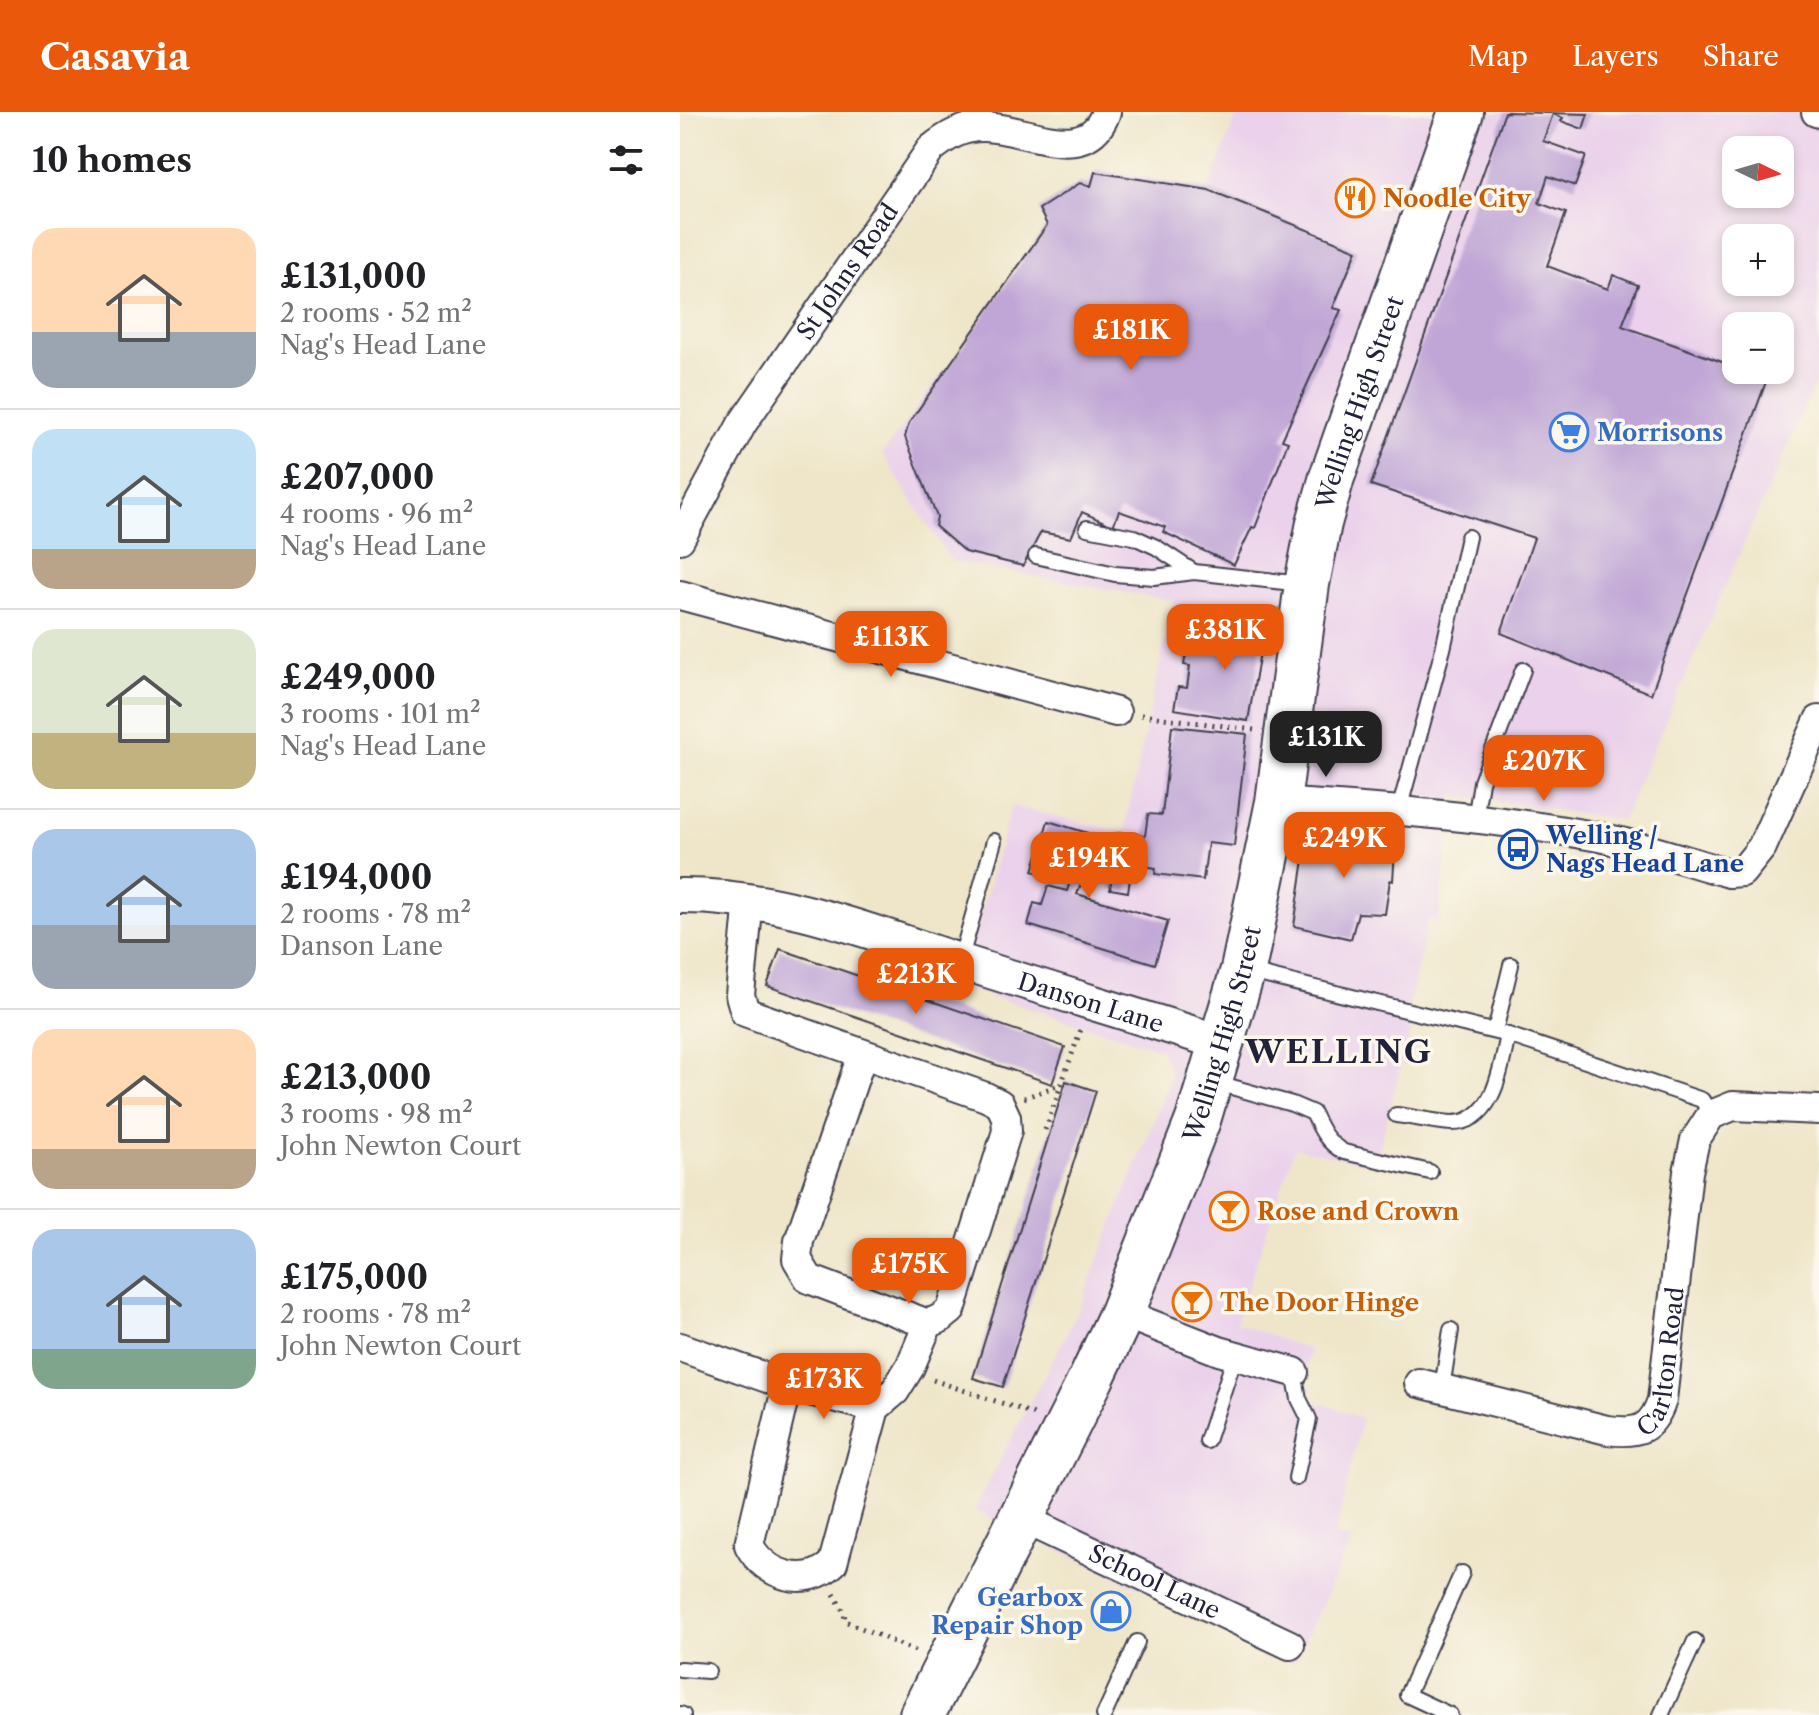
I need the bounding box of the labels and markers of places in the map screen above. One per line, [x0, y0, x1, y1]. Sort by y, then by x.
restaurant icon: Noodle City [1334, 177, 1376, 219]
place label: Noodle City [1383, 184, 1532, 213]
pin: £181K [1075, 304, 1187, 372]
supermarket icon: Morrisons [1548, 411, 1590, 453]
place label: Morrisons [1597, 418, 1723, 447]
pin: £381K [1169, 604, 1281, 672]
pin: £113K [835, 611, 947, 679]
pin: £131K [1270, 711, 1382, 779]
pin: £207K [1488, 735, 1600, 803]
pin: £249K [1288, 812, 1400, 880]
place label: Welling / Nags Head Lane [1545, 821, 1744, 878]
bus stop icon: Welling / Nags Head Lane [1497, 828, 1539, 870]
pin: £194K [1033, 832, 1145, 900]
pin: £213K [860, 948, 972, 1016]
bar icon: Rose and Crown [1208, 1190, 1250, 1232]
place label: Rose and Crown [1257, 1197, 1460, 1226]
pin: £175K [853, 1238, 965, 1306]
bar icon: The Door Hinge [1171, 1281, 1213, 1323]
place label: The Door Hinge [1220, 1288, 1419, 1317]
pin: £173K [768, 1353, 880, 1421]
place label: Gearbox Repair Shop [931, 1583, 1083, 1640]
shop icon: Gearbox Repair Shop [1090, 1590, 1132, 1632]

